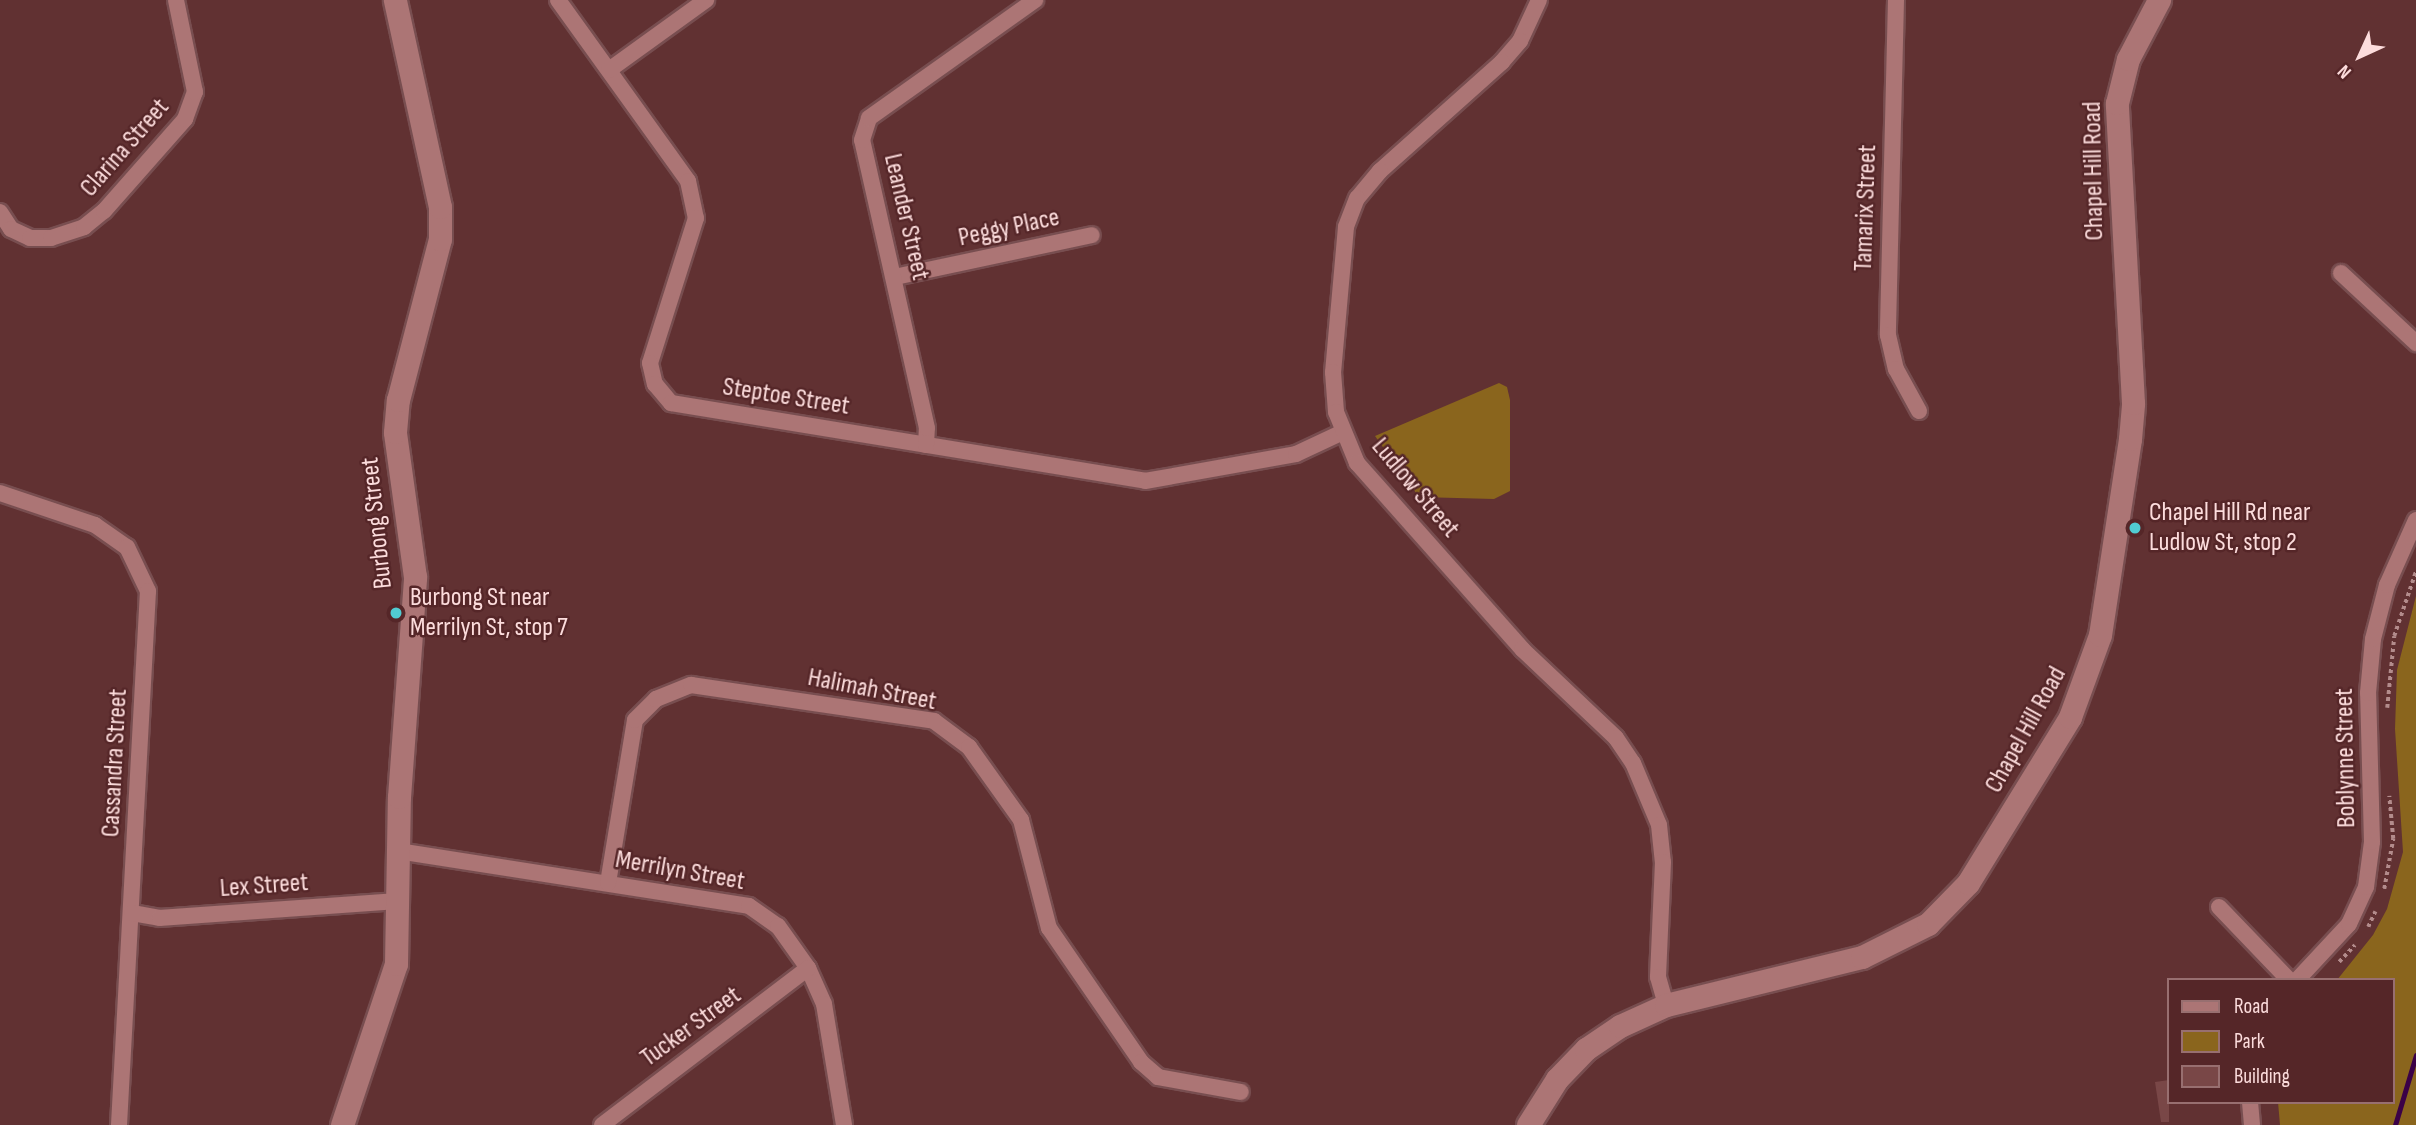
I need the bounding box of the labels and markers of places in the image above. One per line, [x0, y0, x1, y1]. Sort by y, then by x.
place label: Chapel Hill Rd near Ludlow St, stop 2 [2149, 497, 2311, 558]
marker: Chapel Hill Rd near Ludlow St, stop 2 [2127, 520, 2143, 536]
place label: Burbong St near Merrilyn St, stop 7 [410, 582, 568, 644]
marker: Burbong St near Merrilyn St, stop 7 [388, 605, 404, 621]

